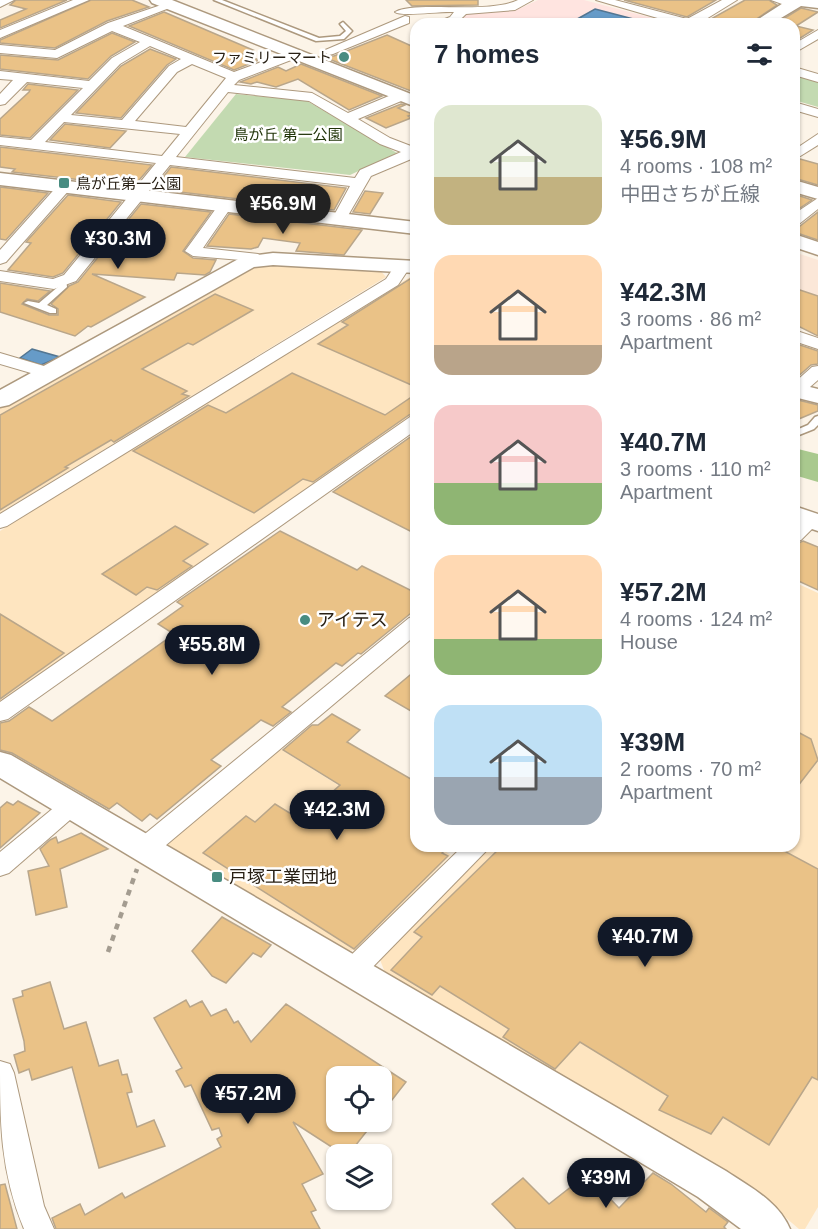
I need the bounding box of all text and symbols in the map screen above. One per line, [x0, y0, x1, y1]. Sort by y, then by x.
icon: filters [743, 38, 776, 71]
text: 7 homes [434, 39, 540, 69]
place label: ファミリーマート [212, 49, 332, 66]
marker: ファミリーマート [337, 50, 351, 64]
text: ¥56.9M [620, 124, 707, 154]
park label: 鳥が丘 第一公園 [233, 126, 343, 143]
icon: home [482, 129, 554, 201]
text: 4 rooms · 108 m² [620, 155, 772, 177]
place label: 鳥が丘第一公園 [76, 175, 181, 192]
marker: 鳥が丘第一公園 [57, 176, 71, 190]
text: 中田さちが丘線 [620, 183, 760, 205]
pin: ¥56.9M [234, 184, 332, 235]
text: ¥56.9M [250, 192, 316, 214]
pin: ¥30.3M [69, 219, 167, 270]
text: ¥30.3M [85, 227, 151, 249]
text: ¥42.3M [620, 277, 707, 307]
icon: home [482, 279, 554, 351]
text: 3 rooms · 86 m² [620, 308, 761, 330]
text: Apartment [620, 331, 712, 353]
text: ¥40.7M [620, 427, 707, 457]
icon: home [482, 429, 554, 501]
text: 3 rooms · 110 m² [620, 458, 771, 480]
text: Apartment [620, 481, 712, 503]
text: ¥57.2M [620, 577, 707, 607]
icon: home [482, 579, 554, 651]
text: 4 rooms · 124 m² [620, 608, 772, 630]
place label: アイテス [317, 610, 388, 630]
marker: アイテス [298, 613, 312, 627]
pin: ¥55.8M [163, 625, 261, 676]
text: House [620, 631, 678, 653]
text: ¥55.8M [179, 633, 245, 655]
text: ¥39M [620, 727, 685, 757]
icon: home [482, 729, 554, 801]
text: 2 rooms · 70 m² [620, 758, 761, 780]
text: Apartment [620, 781, 712, 803]
pin: ¥42.3M [288, 790, 386, 841]
text: ¥42.3M [304, 798, 370, 820]
place label: 戸塚工業団地 [229, 867, 337, 887]
marker: 戸塚工業団地 [210, 870, 224, 884]
pin: ¥40.7M [596, 917, 694, 968]
text: ¥40.7M [612, 925, 678, 947]
map controls [326, 1066, 392, 1210]
button: locate [326, 1066, 392, 1132]
pin: ¥57.2M [199, 1074, 297, 1125]
text: ¥57.2M [215, 1082, 281, 1104]
button: layers [326, 1144, 392, 1210]
pin: ¥39M [570, 1158, 642, 1209]
text: ¥39M [581, 1166, 631, 1188]

